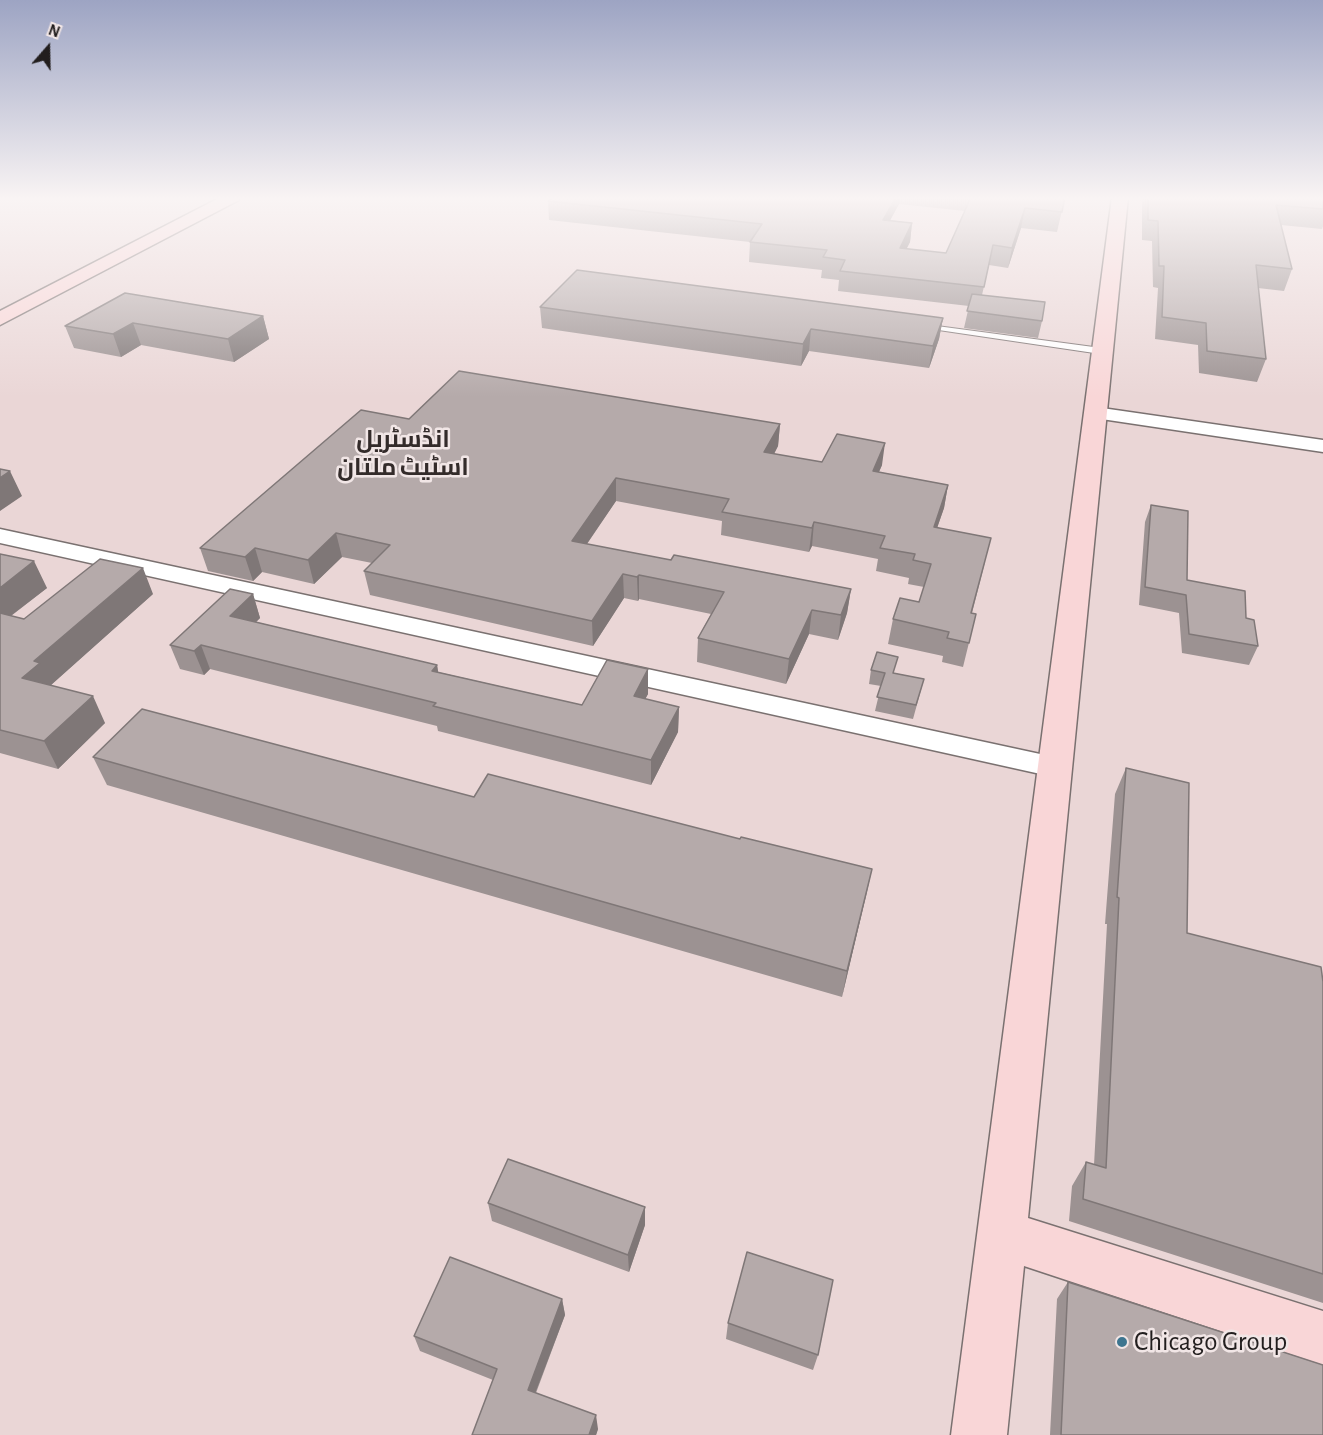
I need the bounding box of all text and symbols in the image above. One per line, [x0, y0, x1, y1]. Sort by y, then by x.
north arrow [18, 18, 78, 78]
text: N [46, 22, 62, 41]
district label: انڈسٹریل اسٹیٹ ملتان [337, 426, 469, 482]
place label: Chicago Group [1134, 1326, 1287, 1358]
marker: Chicago Group [1115, 1335, 1129, 1349]

